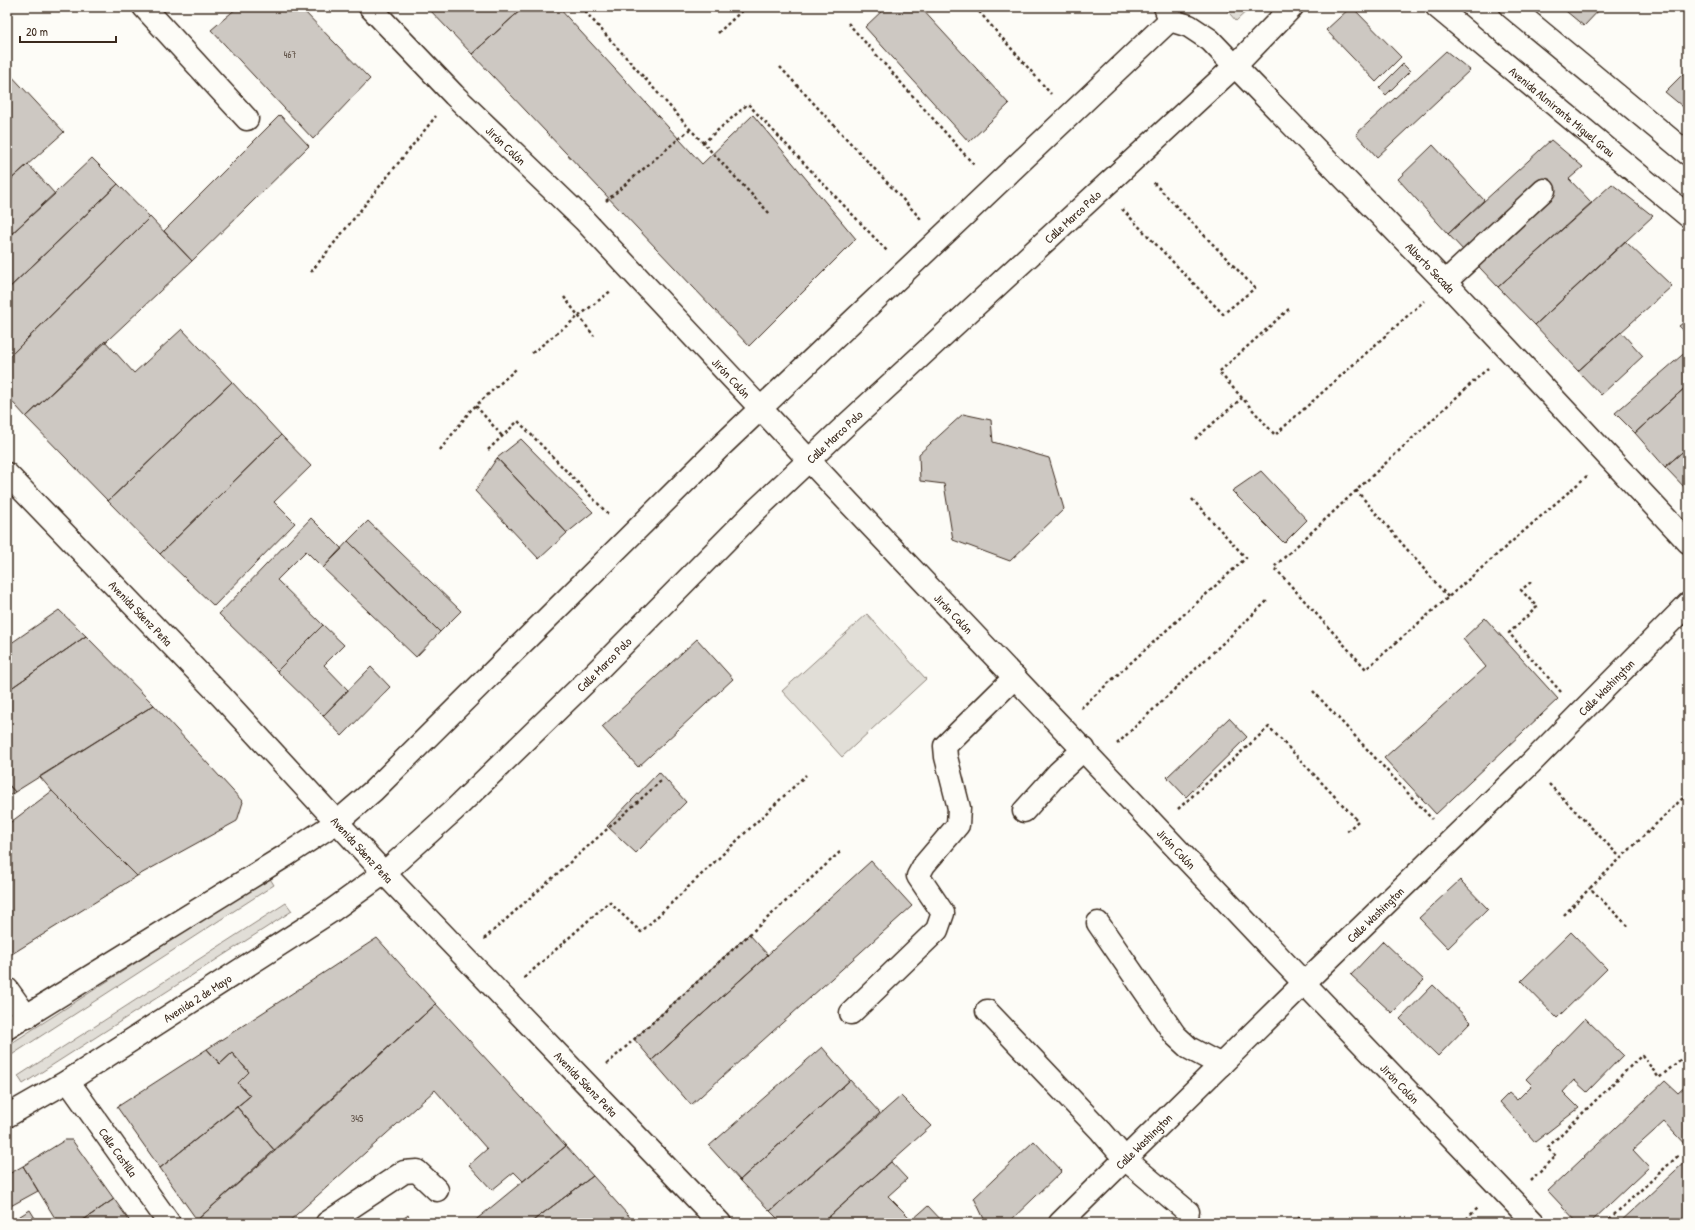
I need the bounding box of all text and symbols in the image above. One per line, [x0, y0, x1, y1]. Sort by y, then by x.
scale bar [20, 18, 116, 44]
text: 20 m [26, 23, 48, 40]
house number: 467 [284, 48, 296, 61]
street label: Avenida Almirante Miguel Grau [1506, 62, 1619, 160]
street label: Jirón Colón [482, 122, 530, 169]
street label: Calle Marco Polo [1040, 186, 1104, 247]
street label: Alberto Secada [1402, 238, 1459, 297]
street label: Jirón Colón [708, 354, 755, 402]
street label: Calle Marco Polo [802, 406, 866, 467]
street label: Avenida Sáenz Peña [105, 577, 177, 650]
street label: Jirón Colón [931, 590, 977, 637]
street label: Calle Marco Polo [572, 633, 635, 695]
street label: Calle Washington [1574, 655, 1638, 719]
street label: Avenida Sáenz Peña [327, 813, 398, 887]
street label: Jirón Colón [1153, 825, 1200, 873]
street label: Calle Washington [1343, 883, 1407, 946]
street label: Avenida 2 de Mayo [160, 969, 235, 1026]
street label: Avenida Sáenz Peña [551, 1047, 622, 1120]
street label: Jirón Colón [1377, 1059, 1423, 1107]
street label: Calle Washington [1111, 1109, 1176, 1173]
house number: 345 [351, 1112, 364, 1125]
street label: Calle Castilla [95, 1124, 142, 1180]

